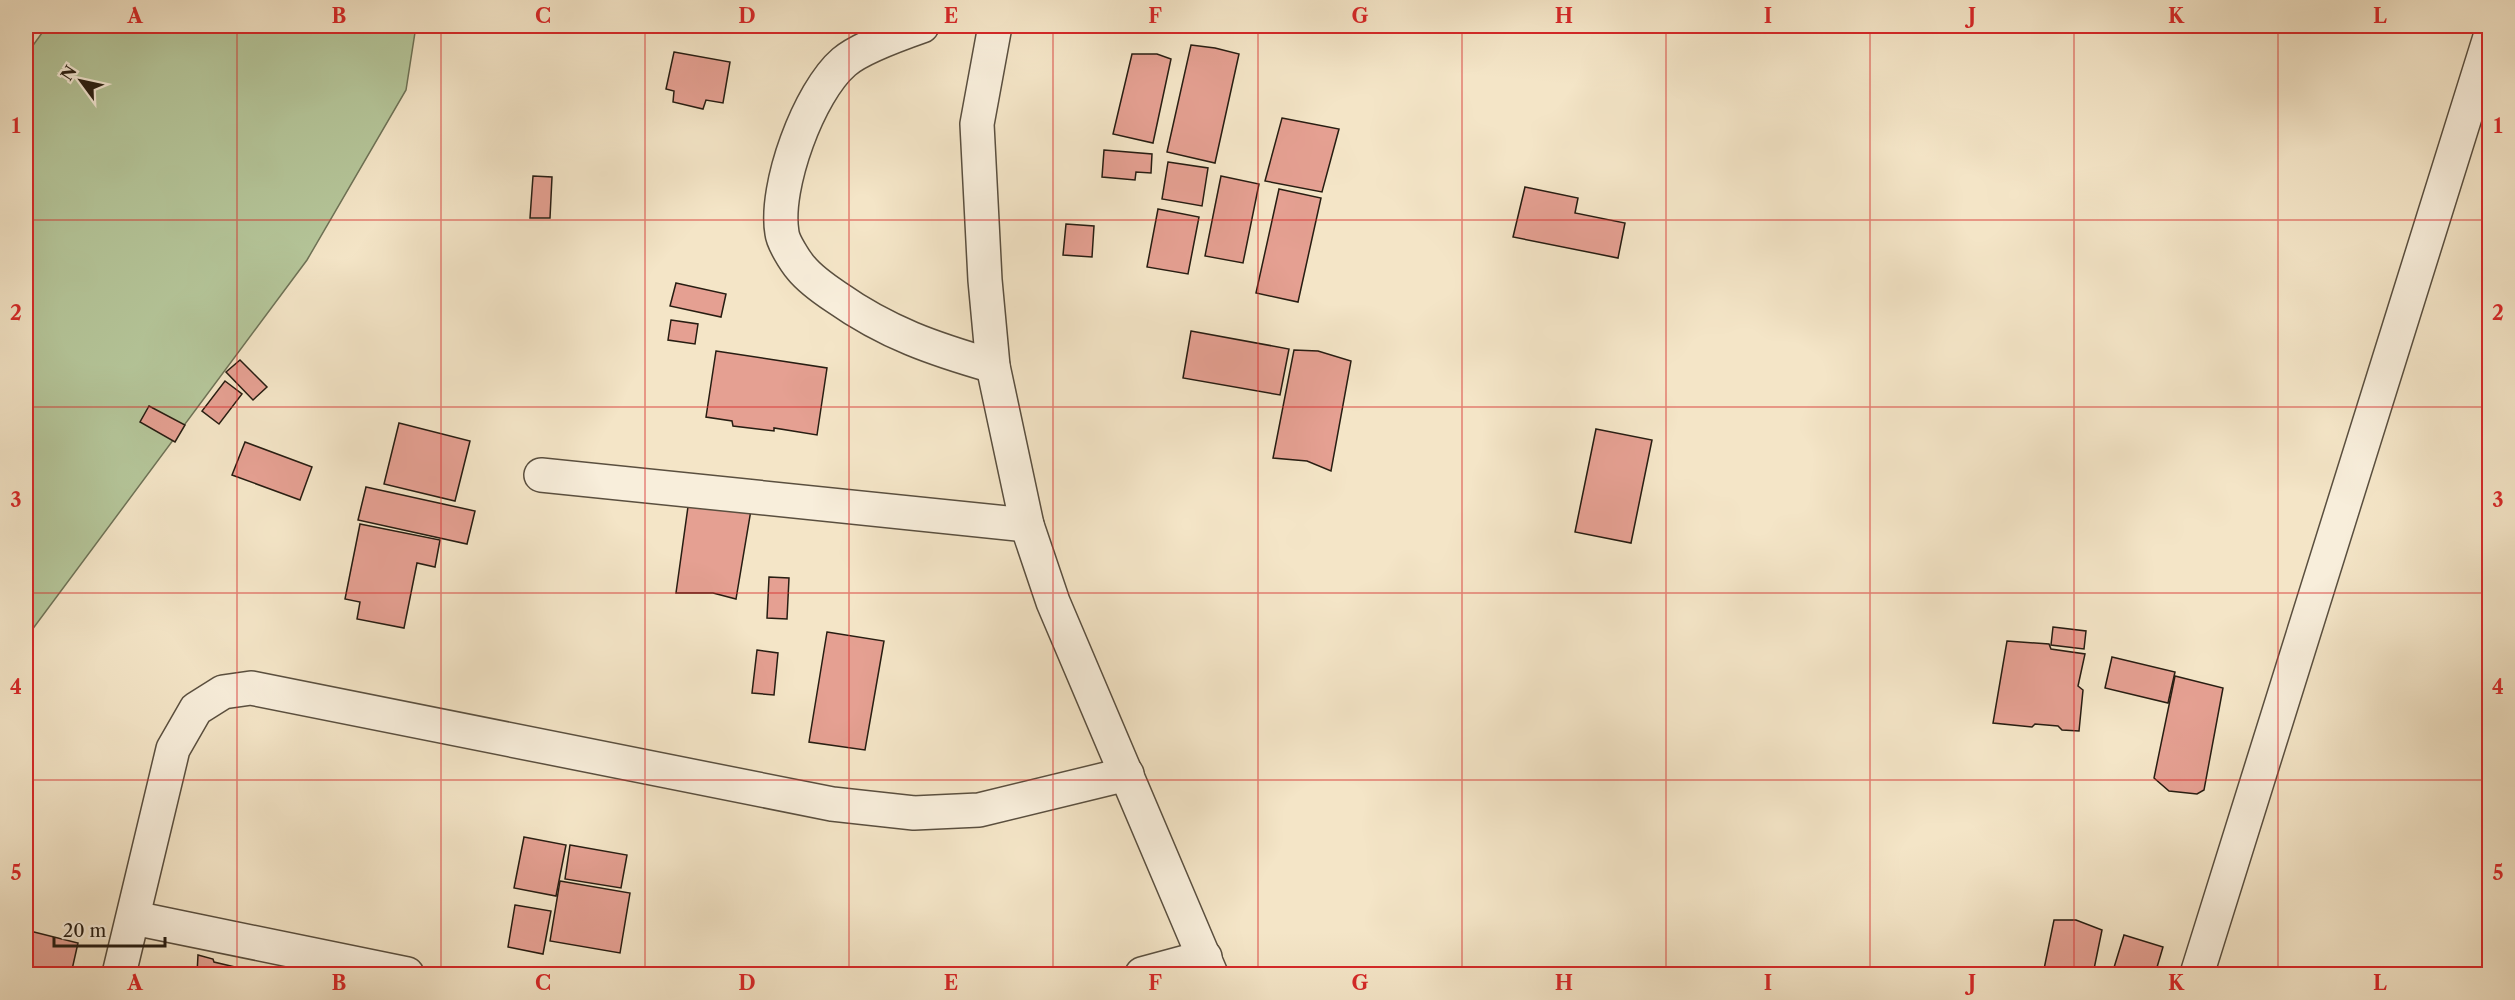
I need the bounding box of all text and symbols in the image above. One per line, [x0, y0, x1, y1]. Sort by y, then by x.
text: A [126, 4, 143, 28]
text: B [332, 4, 347, 28]
text: C [535, 4, 551, 28]
text: D [738, 4, 756, 28]
text: E [944, 4, 958, 28]
text: F [1148, 4, 1162, 28]
text: G [1352, 4, 1369, 28]
text: H [1555, 4, 1573, 28]
text: I [1764, 4, 1772, 28]
text: J [1964, 4, 1976, 28]
text: K [2168, 4, 2185, 28]
text: L [2373, 4, 2387, 28]
north arrow [51, 51, 111, 111]
text: N [56, 61, 81, 84]
text: 1 [12, 114, 21, 138]
text: 1 [2494, 114, 2503, 138]
text: 2 [10, 301, 22, 325]
text: 2 [2492, 301, 2504, 325]
text: 3 [10, 488, 22, 512]
text: 3 [2492, 488, 2504, 512]
text: 4 [10, 675, 22, 699]
text: 4 [2492, 675, 2504, 699]
text: 5 [10, 861, 22, 885]
text: 5 [2492, 861, 2504, 885]
scale bar [54, 910, 165, 948]
text: 20 m [63, 920, 107, 942]
text: A [126, 971, 143, 995]
text: B [332, 971, 347, 995]
text: C [535, 971, 551, 995]
text: D [738, 971, 756, 995]
text: E [944, 971, 958, 995]
text: F [1148, 971, 1162, 995]
text: G [1352, 971, 1369, 995]
text: H [1555, 971, 1573, 995]
text: I [1764, 971, 1772, 995]
text: J [1964, 971, 1976, 995]
text: K [2168, 971, 2185, 995]
text: L [2373, 971, 2387, 995]

